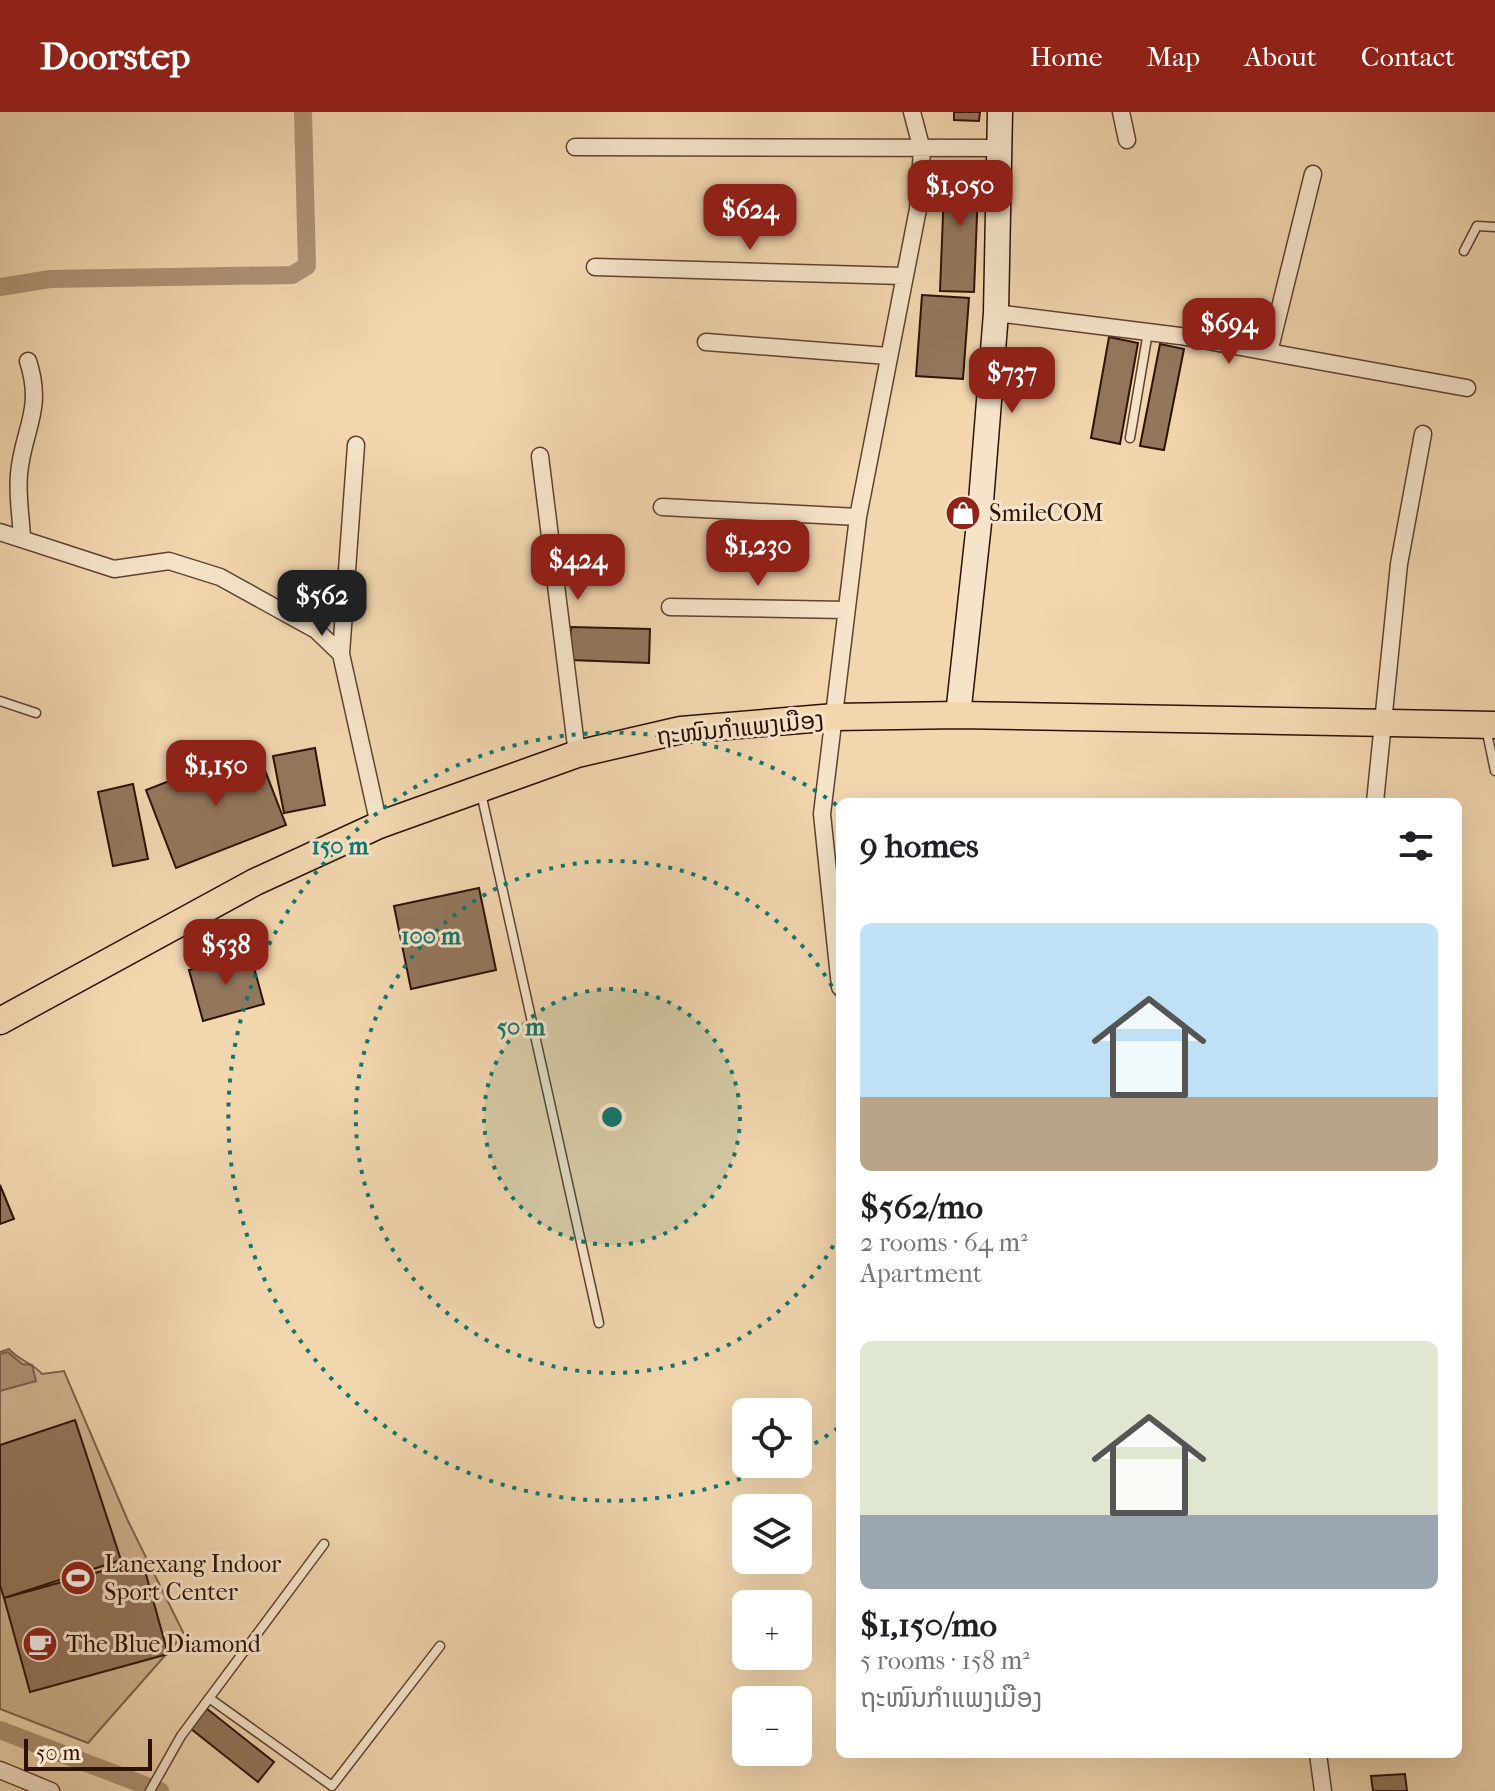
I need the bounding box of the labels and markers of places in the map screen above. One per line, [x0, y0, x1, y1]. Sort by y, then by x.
pin: $1,050 [895, 160, 1025, 228]
pin: $624 [703, 184, 797, 252]
pin: $694 [1182, 298, 1276, 366]
pin: $737 [965, 347, 1059, 415]
shop icon: SmileCOM [944, 494, 982, 532]
place label: SmileCOM [989, 499, 1104, 527]
pin: $1,230 [693, 520, 823, 588]
pin: $424 [531, 534, 625, 602]
pin: $562 [275, 570, 369, 638]
pin: $1,150 [151, 740, 281, 808]
pin: $538 [179, 919, 273, 987]
centre of rings [598, 1103, 626, 1131]
place label: Lanexang Indoor Sport Center [104, 1550, 282, 1606]
sports icon: Lanexang Indoor Sport Center [59, 1559, 97, 1597]
cafe icon: The Blue Diamond [21, 1625, 59, 1663]
place label: The Blue Diamond [66, 1630, 262, 1658]

